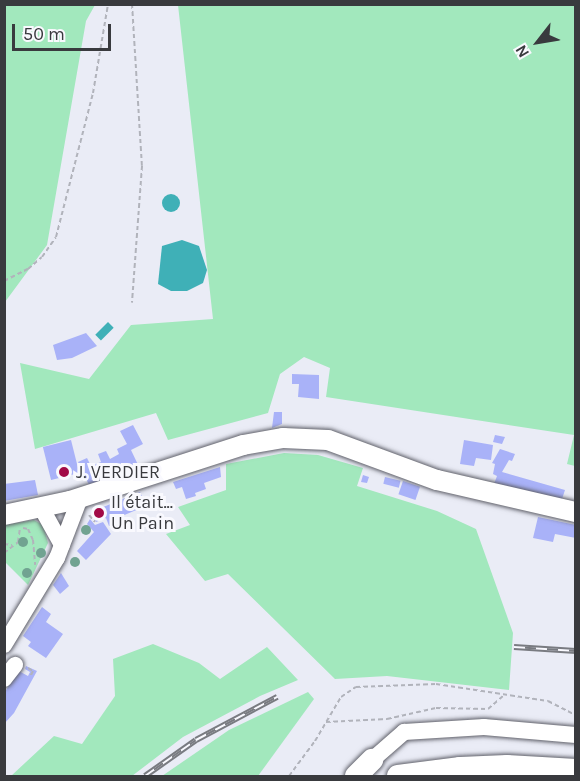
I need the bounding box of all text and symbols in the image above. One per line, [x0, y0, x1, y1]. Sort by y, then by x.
scale bar [15, 12, 114, 50]
north arrow [508, 12, 568, 72]
text: 50 m [23, 23, 65, 45]
text: N [511, 42, 533, 61]
place label: J. VERDIER [76, 461, 160, 483]
marker: J. VERDIER [57, 465, 71, 479]
place label: Il était... Un Pain [111, 492, 174, 534]
marker: Il était... Un Pain [92, 506, 106, 520]

